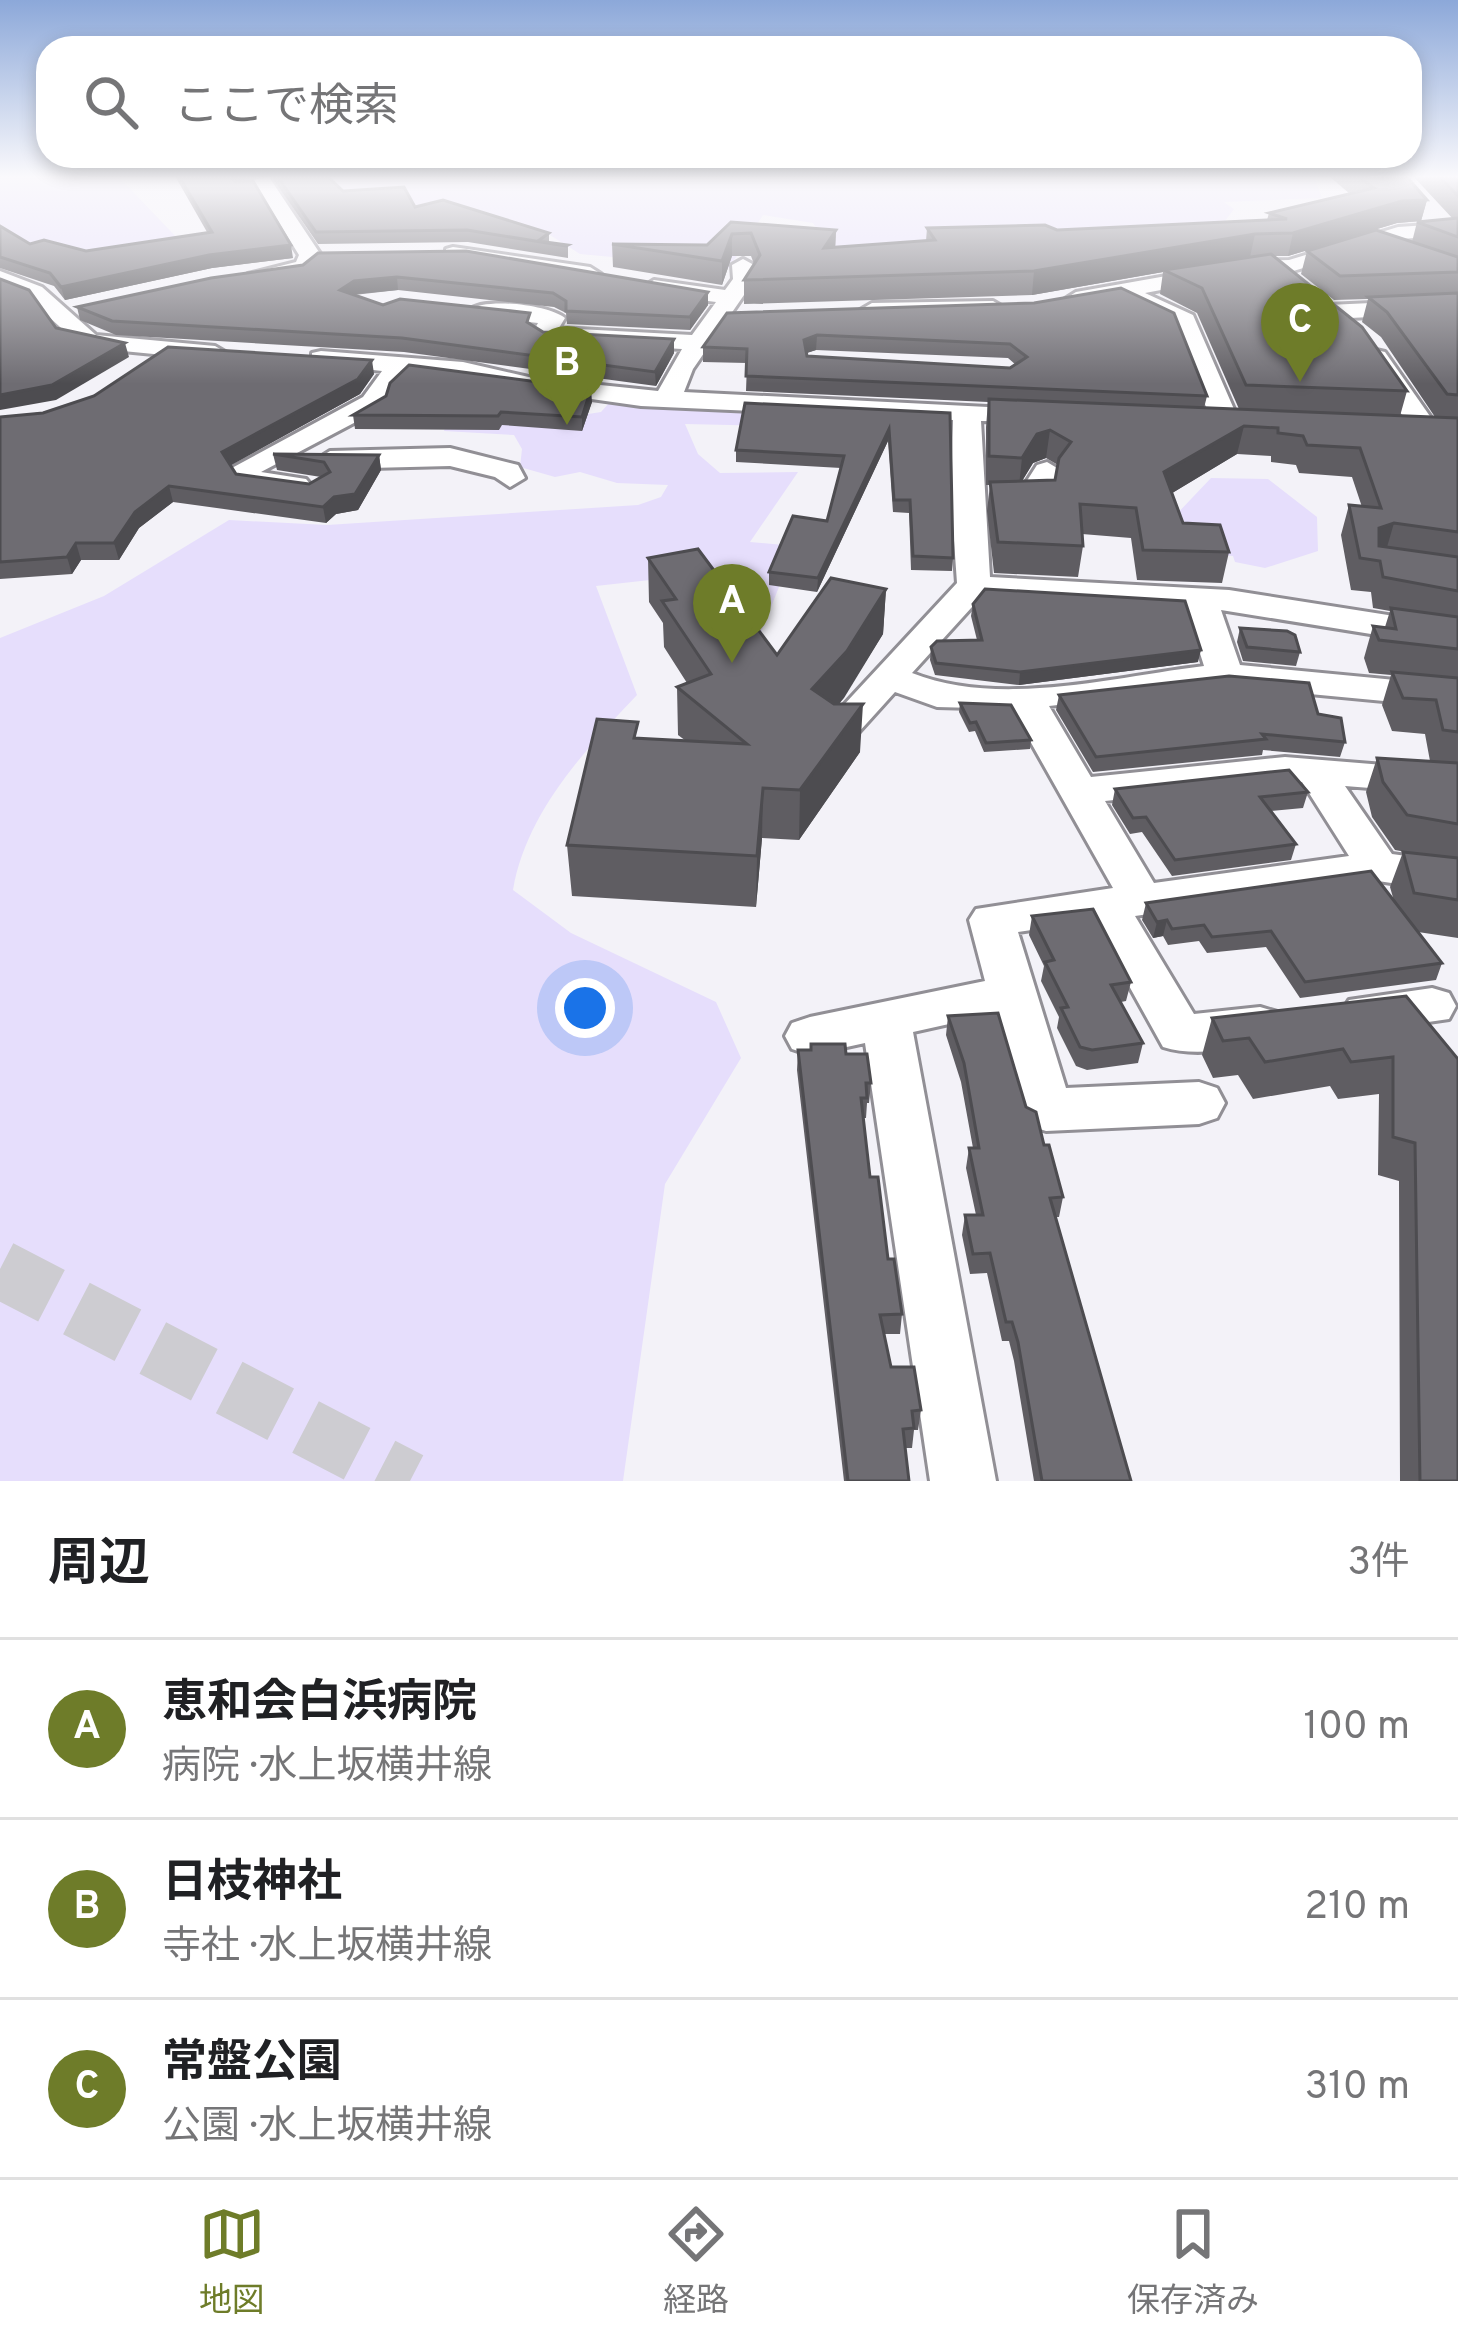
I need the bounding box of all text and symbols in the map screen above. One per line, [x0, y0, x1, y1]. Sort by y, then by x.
search box [36, 36, 1422, 168]
icon: search [78, 69, 144, 135]
text: ここで検索 [174, 80, 399, 137]
pin: C [1261, 283, 1339, 382]
pin: B [528, 326, 606, 425]
pin: A [693, 564, 771, 663]
your location [555, 978, 615, 1038]
text: 周辺 [48, 1534, 150, 1599]
text: 3件 [1348, 1540, 1410, 1589]
text: 恵和会白浜病院 [162, 1676, 477, 1733]
text: A [73, 1704, 101, 1753]
text: 100 m [1303, 1704, 1410, 1753]
text: 病院 · 水上坂横井線 [162, 1744, 492, 1793]
text: 日枝神社 [162, 1856, 342, 1913]
text: B [74, 1884, 100, 1933]
text: 210 m [1304, 1884, 1410, 1933]
text: 寺社 · 水上坂横井線 [162, 1924, 492, 1973]
text: 常盤公園 [162, 2036, 342, 2093]
text: C [75, 2064, 99, 2113]
text: 310 m [1305, 2064, 1410, 2113]
text: 公園 · 水上坂横井線 [162, 2104, 492, 2153]
tab: 地図 [199, 2201, 265, 2324]
tab: 経路 [663, 2201, 729, 2324]
tab: 保存済み [1127, 2201, 1259, 2324]

